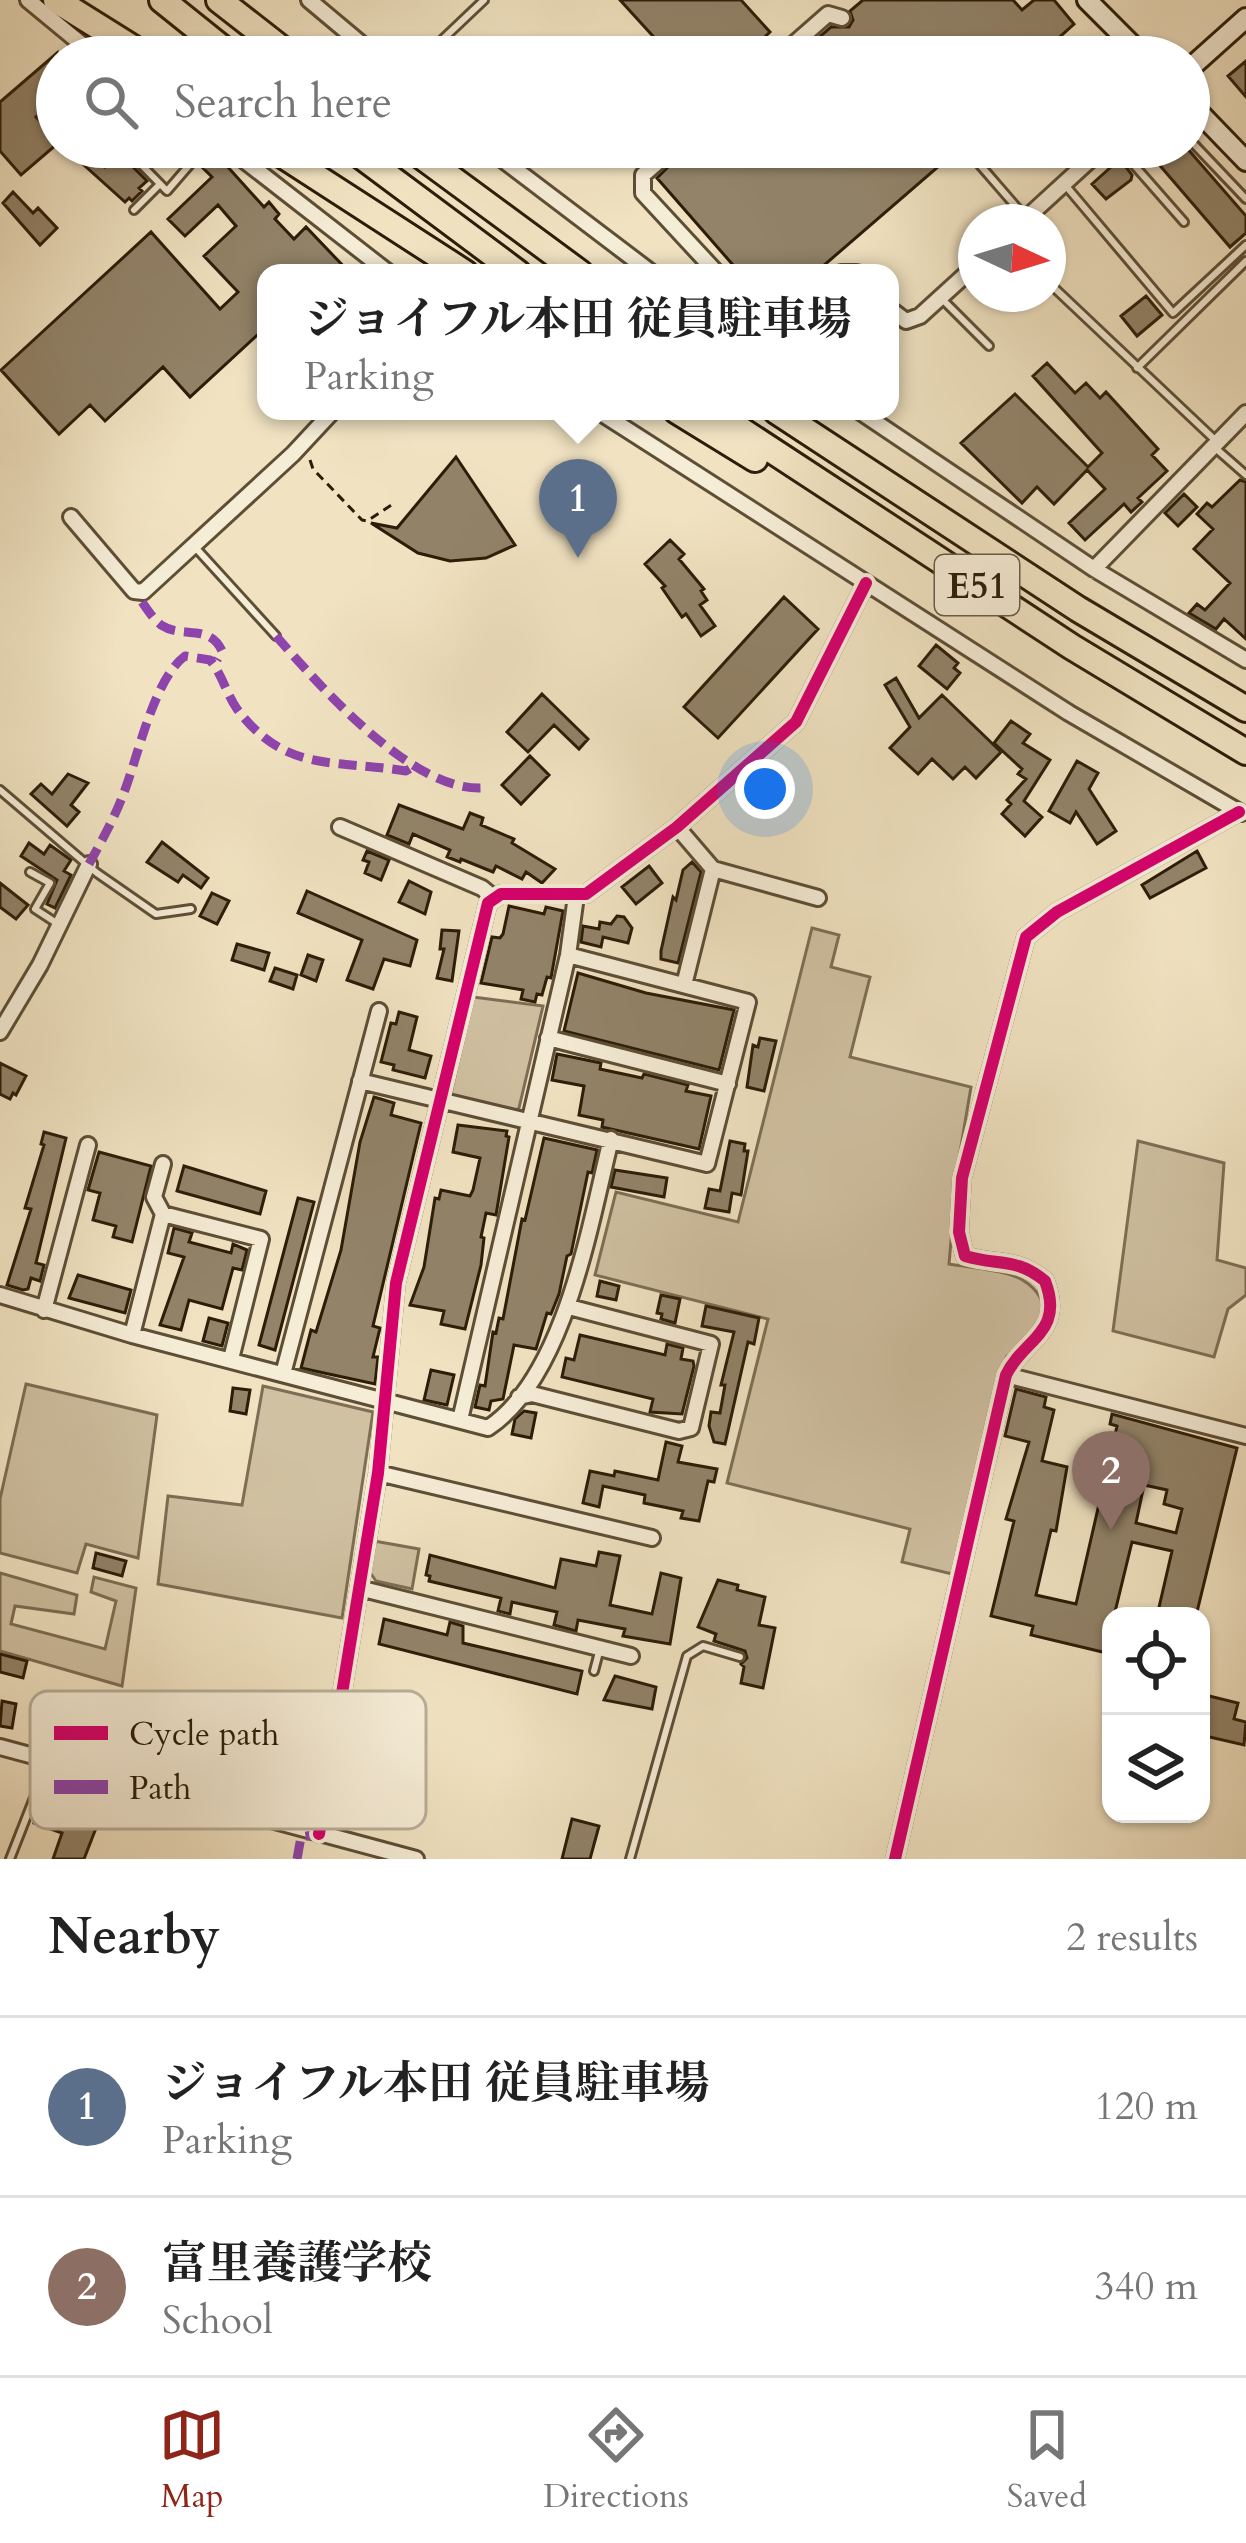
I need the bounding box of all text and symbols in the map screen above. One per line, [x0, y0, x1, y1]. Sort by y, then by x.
search box [36, 36, 1210, 168]
icon: search [78, 69, 144, 135]
text: Search here [174, 72, 392, 133]
north arrow [958, 204, 1066, 312]
popup [257, 264, 899, 420]
text: ジョイフル本田 従員駐車場 [304, 289, 852, 350]
text: Parking [304, 350, 434, 403]
pin: 1 [539, 459, 617, 558]
road number: E51 [935, 555, 1019, 615]
your location [735, 759, 795, 819]
pin: 2 [1072, 1431, 1150, 1530]
map controls [1102, 1607, 1210, 1823]
button: locate [1102, 1607, 1210, 1715]
legend [30, 1691, 426, 1829]
text: Cycle path [129, 1712, 279, 1757]
button: layers [1102, 1715, 1210, 1823]
text: Path [129, 1766, 191, 1811]
text: Nearby [48, 1902, 220, 1972]
text: 2 results [1066, 1911, 1198, 1964]
text: ジョイフル本田 従員駐車場 [162, 2053, 710, 2114]
text: 1 [77, 2080, 97, 2133]
text: 120 m [1095, 2080, 1198, 2133]
text: Parking [162, 2114, 292, 2167]
text: 富里養護学校 [162, 2233, 432, 2294]
text: 2 [77, 2260, 97, 2313]
text: 340 m [1095, 2260, 1198, 2313]
text: School [162, 2294, 273, 2347]
tab: Map [159, 2402, 225, 2519]
tab: Directions [543, 2402, 689, 2519]
tab: Saved [1007, 2402, 1087, 2519]

